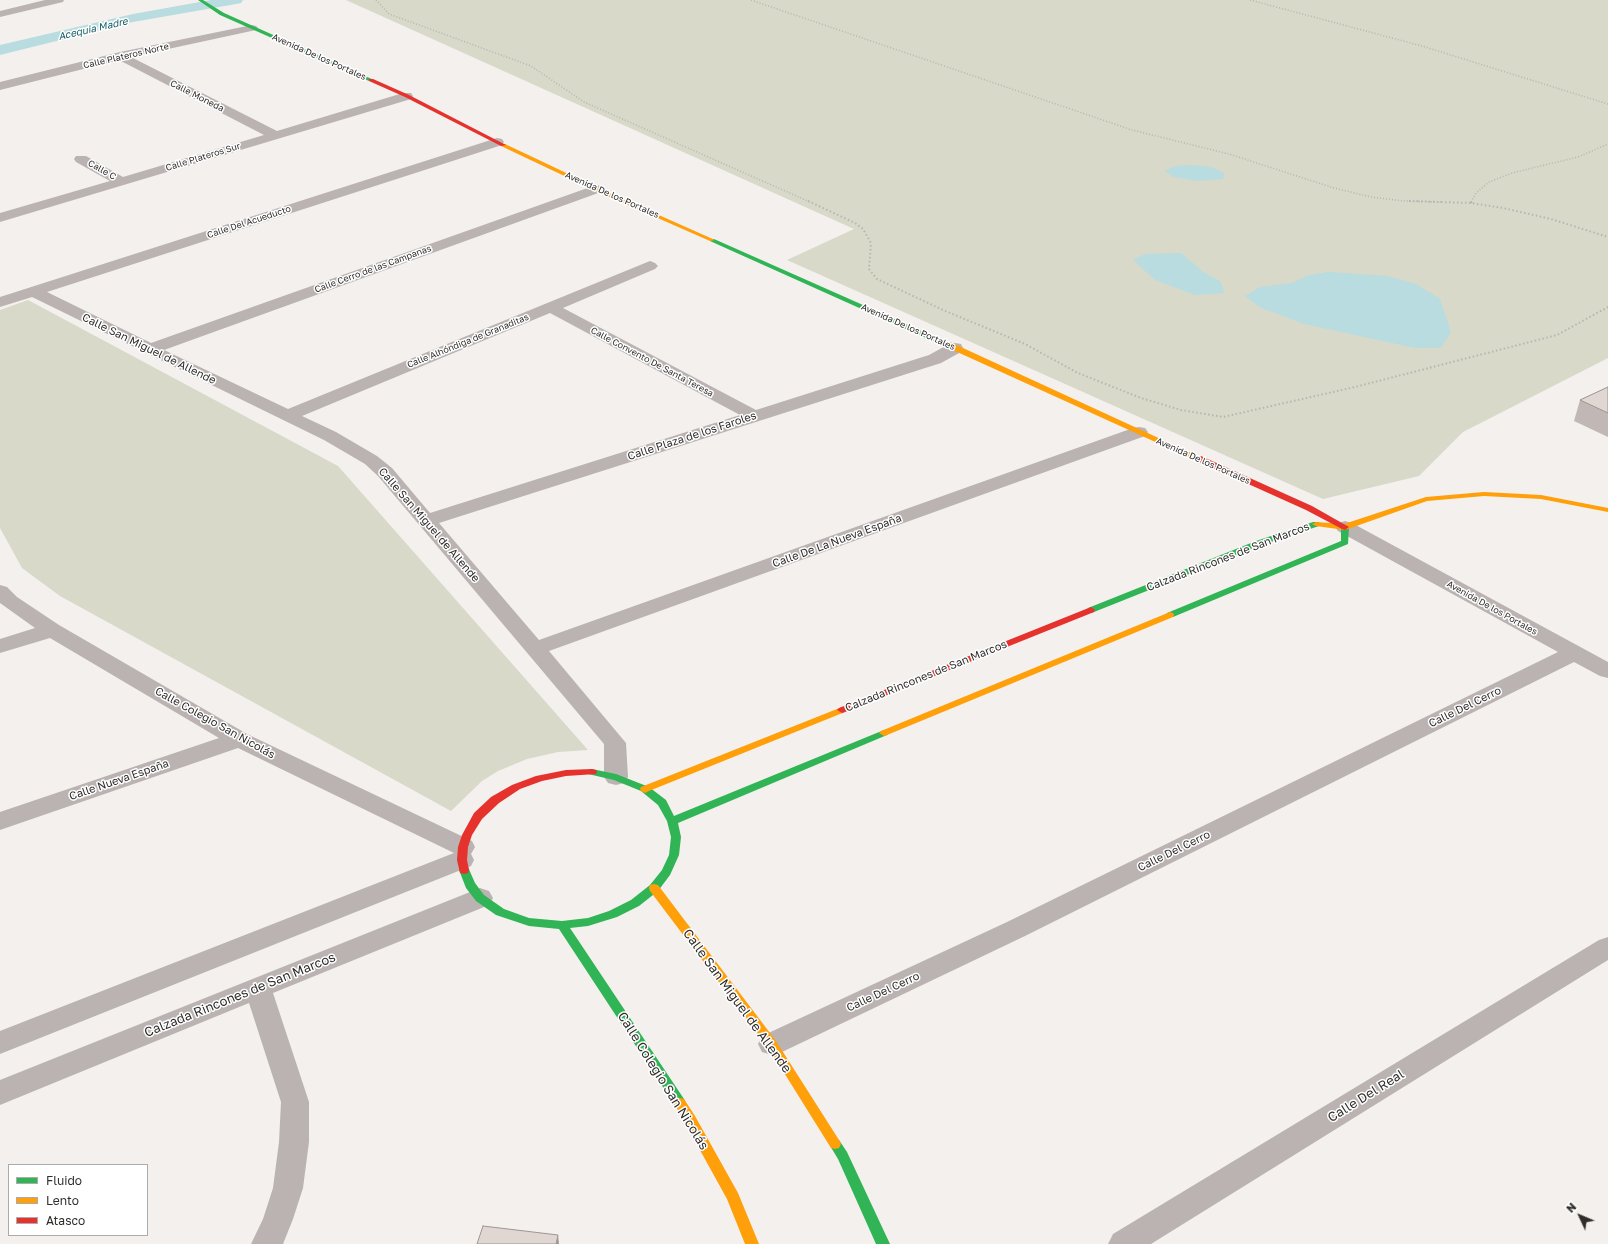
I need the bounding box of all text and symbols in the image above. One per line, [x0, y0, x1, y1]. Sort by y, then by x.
water label: Acequia Madre [57, 15, 129, 43]
street label: Avenida De los Portales [270, 31, 368, 83]
street label: Calle Plateros Norte [82, 41, 170, 71]
street label: Calle Moneda [168, 78, 226, 114]
street label: Calle Plateros Sur [164, 141, 242, 173]
street label: Calle C [86, 158, 118, 182]
street label: Avenida De los Portales [563, 169, 661, 221]
street label: Calle Del Acueducto [206, 203, 292, 241]
street label: Calle Cerro de las Campanas [313, 243, 433, 295]
street label: Avenida De los Portales [859, 301, 957, 353]
street label: Calle San Miguel de Allende [80, 311, 218, 387]
street label: Calle Alhóndiga de Granaditas [406, 312, 530, 370]
street label: Calle Convento De Santa Teresa [589, 325, 715, 399]
street label: Calle Plaza de los Faroles [626, 409, 758, 463]
street label: Avenida De los Portales [1154, 435, 1252, 487]
street label: Calle San Miguel de Allende [376, 465, 482, 585]
street label: Calle De La Nueva España [771, 511, 903, 571]
street label: Calzada Rincones de San Marcos [1145, 520, 1311, 594]
street label: Avenida De los Portales [1445, 579, 1539, 637]
street label: Calzada Rincones de San Marcos [843, 637, 1009, 715]
street label: Calle Del Cerro [1427, 684, 1503, 730]
street label: Calle Colegio San Nicolás [153, 685, 277, 761]
street label: Calle Nueva España [68, 757, 170, 803]
street label: Calle Del Cerro [1136, 828, 1212, 874]
street label: Calle San Miguel de Allende [680, 926, 794, 1076]
street label: Calzada Rincones de San Marcos [142, 949, 338, 1041]
street label: Calle Del Cerro [844, 969, 922, 1015]
street label: Calle Colegio San Nicolás [614, 1009, 712, 1153]
street label: Calle Del Real [1325, 1066, 1407, 1126]
legend [8, 1164, 148, 1236]
text: Fluido [46, 1173, 82, 1188]
text: Lento [46, 1193, 79, 1208]
north arrow [1560, 1196, 1600, 1236]
text: N [1563, 1200, 1579, 1215]
text: Atasco [46, 1213, 85, 1228]

